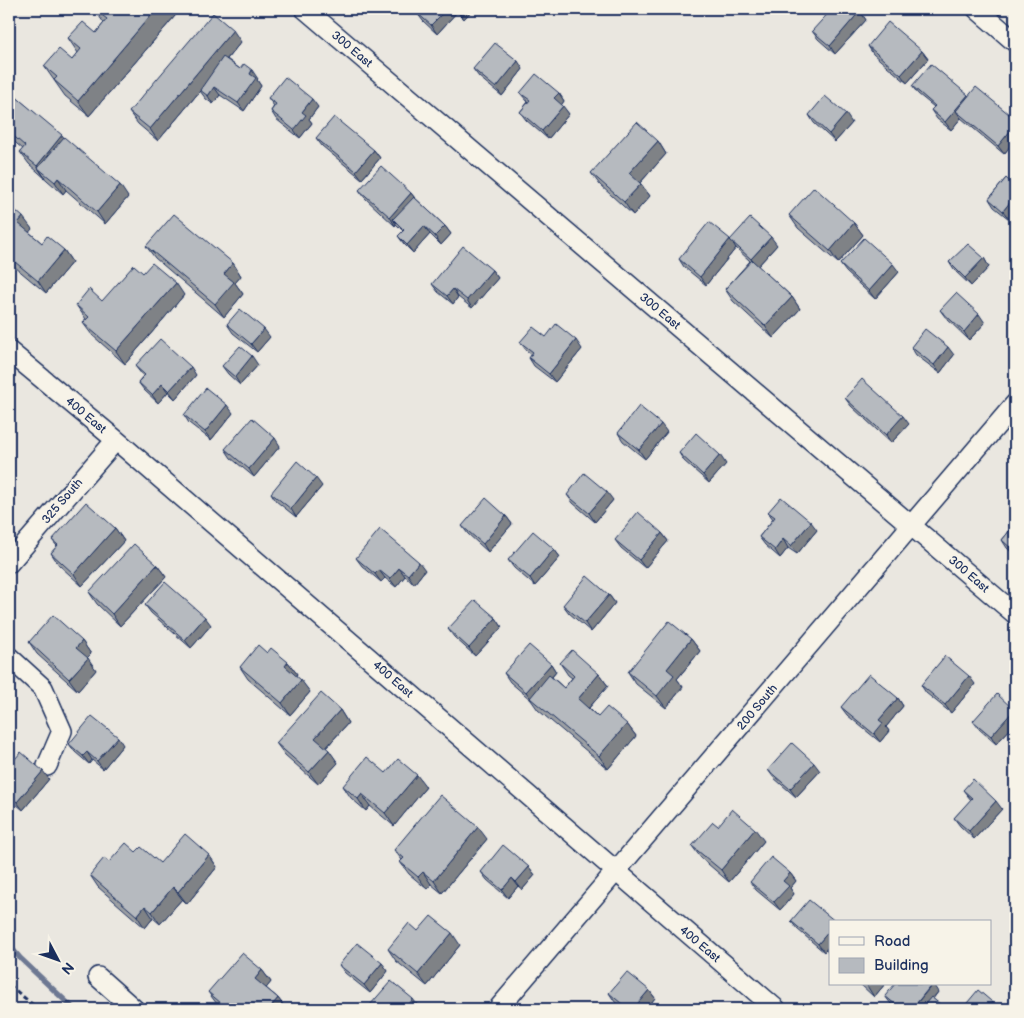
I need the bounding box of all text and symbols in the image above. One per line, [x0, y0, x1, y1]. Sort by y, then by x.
street label: 300 East [328, 28, 376, 71]
street label: 300 East [636, 290, 684, 333]
street label: 400 East [62, 394, 110, 437]
street label: 325 South [39, 475, 86, 527]
street label: 300 East [945, 553, 992, 596]
street label: 400 East [369, 658, 416, 701]
street label: 200 South [734, 681, 781, 733]
legend [829, 920, 992, 986]
street label: 400 East [676, 923, 724, 966]
text: Road [874, 932, 910, 951]
north arrow [32, 936, 82, 986]
text: Building [874, 956, 929, 975]
text: N [58, 959, 77, 978]

